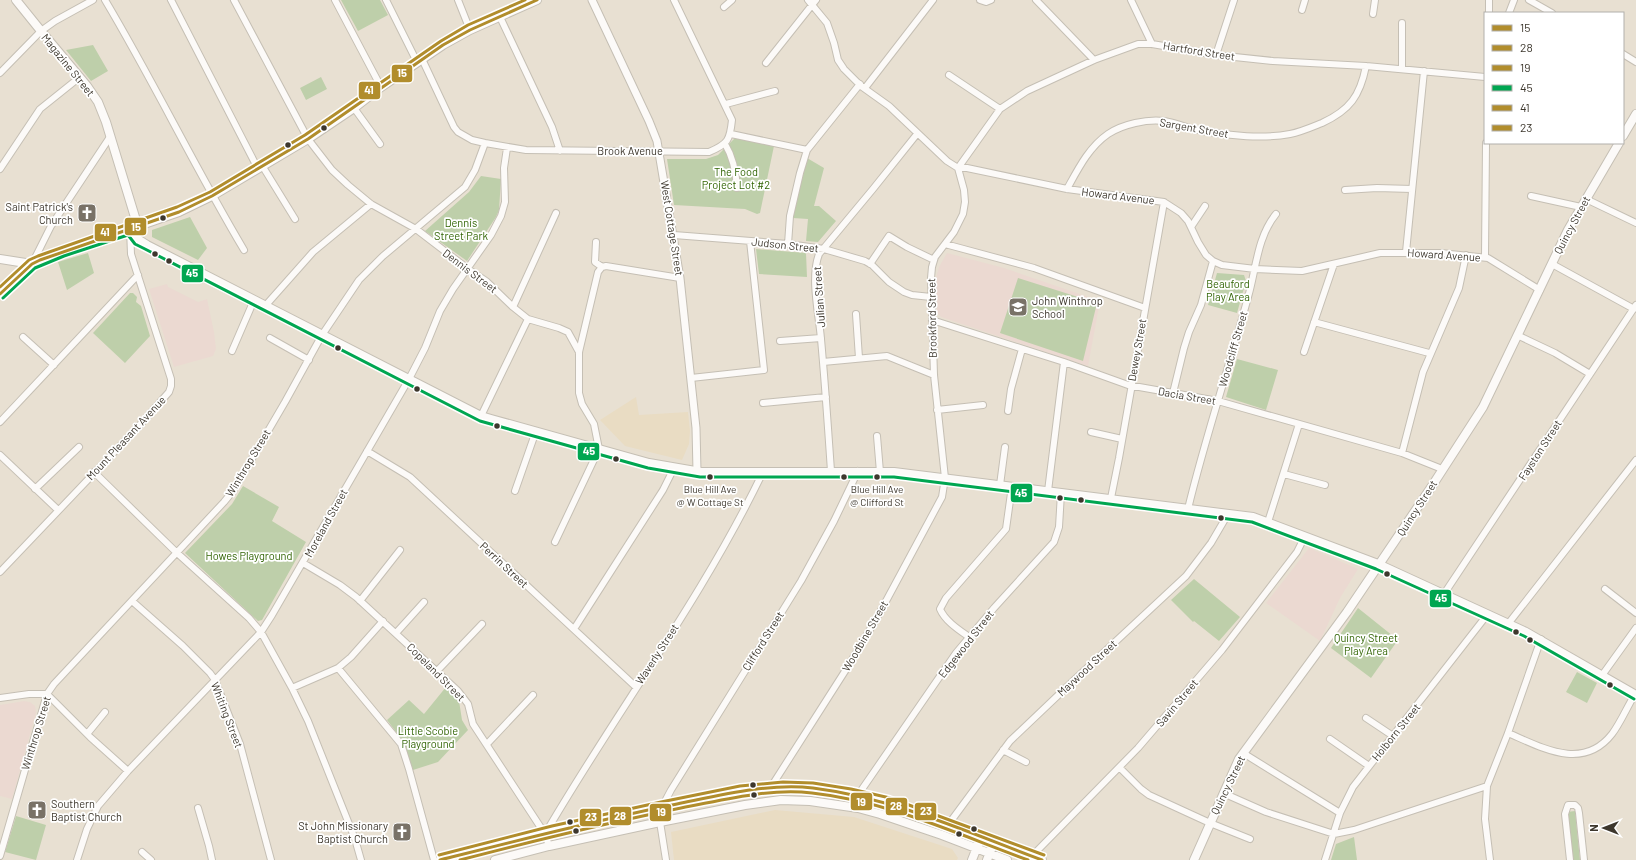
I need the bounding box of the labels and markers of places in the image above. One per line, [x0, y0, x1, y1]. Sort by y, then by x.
unlabelled marker [319, 123, 329, 133]
unlabelled marker [283, 140, 293, 150]
place label: Saint Patrick's Church [5, 200, 73, 226]
church icon: Saint Patrick's Church [76, 202, 98, 224]
unlabelled marker [158, 213, 168, 223]
unlabelled marker [150, 249, 160, 259]
unlabelled marker [164, 256, 174, 266]
place label: John Winthrop School [1032, 294, 1103, 320]
school or university icon: John Winthrop School [1007, 296, 1029, 318]
unlabelled marker [333, 343, 343, 353]
unlabelled marker [412, 384, 422, 394]
unlabelled marker [492, 421, 502, 431]
unlabelled marker [611, 454, 621, 464]
marker: Blue Hill Ave @ W Cottage St [705, 472, 715, 482]
unlabelled marker [839, 472, 849, 482]
marker: Blue Hill Ave @ Clifford St [872, 472, 882, 482]
place label: Blue Hill Ave @ W Cottage St [676, 483, 744, 508]
place label: Blue Hill Ave @ Clifford St [850, 483, 904, 508]
unlabelled marker [1055, 493, 1065, 503]
unlabelled marker [1076, 495, 1086, 505]
unlabelled marker [1216, 513, 1226, 523]
unlabelled marker [1382, 569, 1392, 579]
unlabelled marker [1511, 627, 1521, 637]
unlabelled marker [1525, 635, 1535, 645]
unlabelled marker [1605, 680, 1615, 690]
unlabelled marker [748, 780, 758, 790]
unlabelled marker [749, 790, 759, 800]
place label: Southern Baptist Church [51, 797, 122, 823]
church icon: Southern Baptist Church [26, 799, 48, 821]
unlabelled marker [565, 817, 575, 827]
place label: St John Missionary Baptist Church [298, 819, 388, 845]
church icon: St John Missionary Baptist Church [391, 821, 413, 843]
unlabelled marker [969, 824, 979, 834]
unlabelled marker [571, 826, 581, 836]
unlabelled marker [954, 829, 964, 839]

